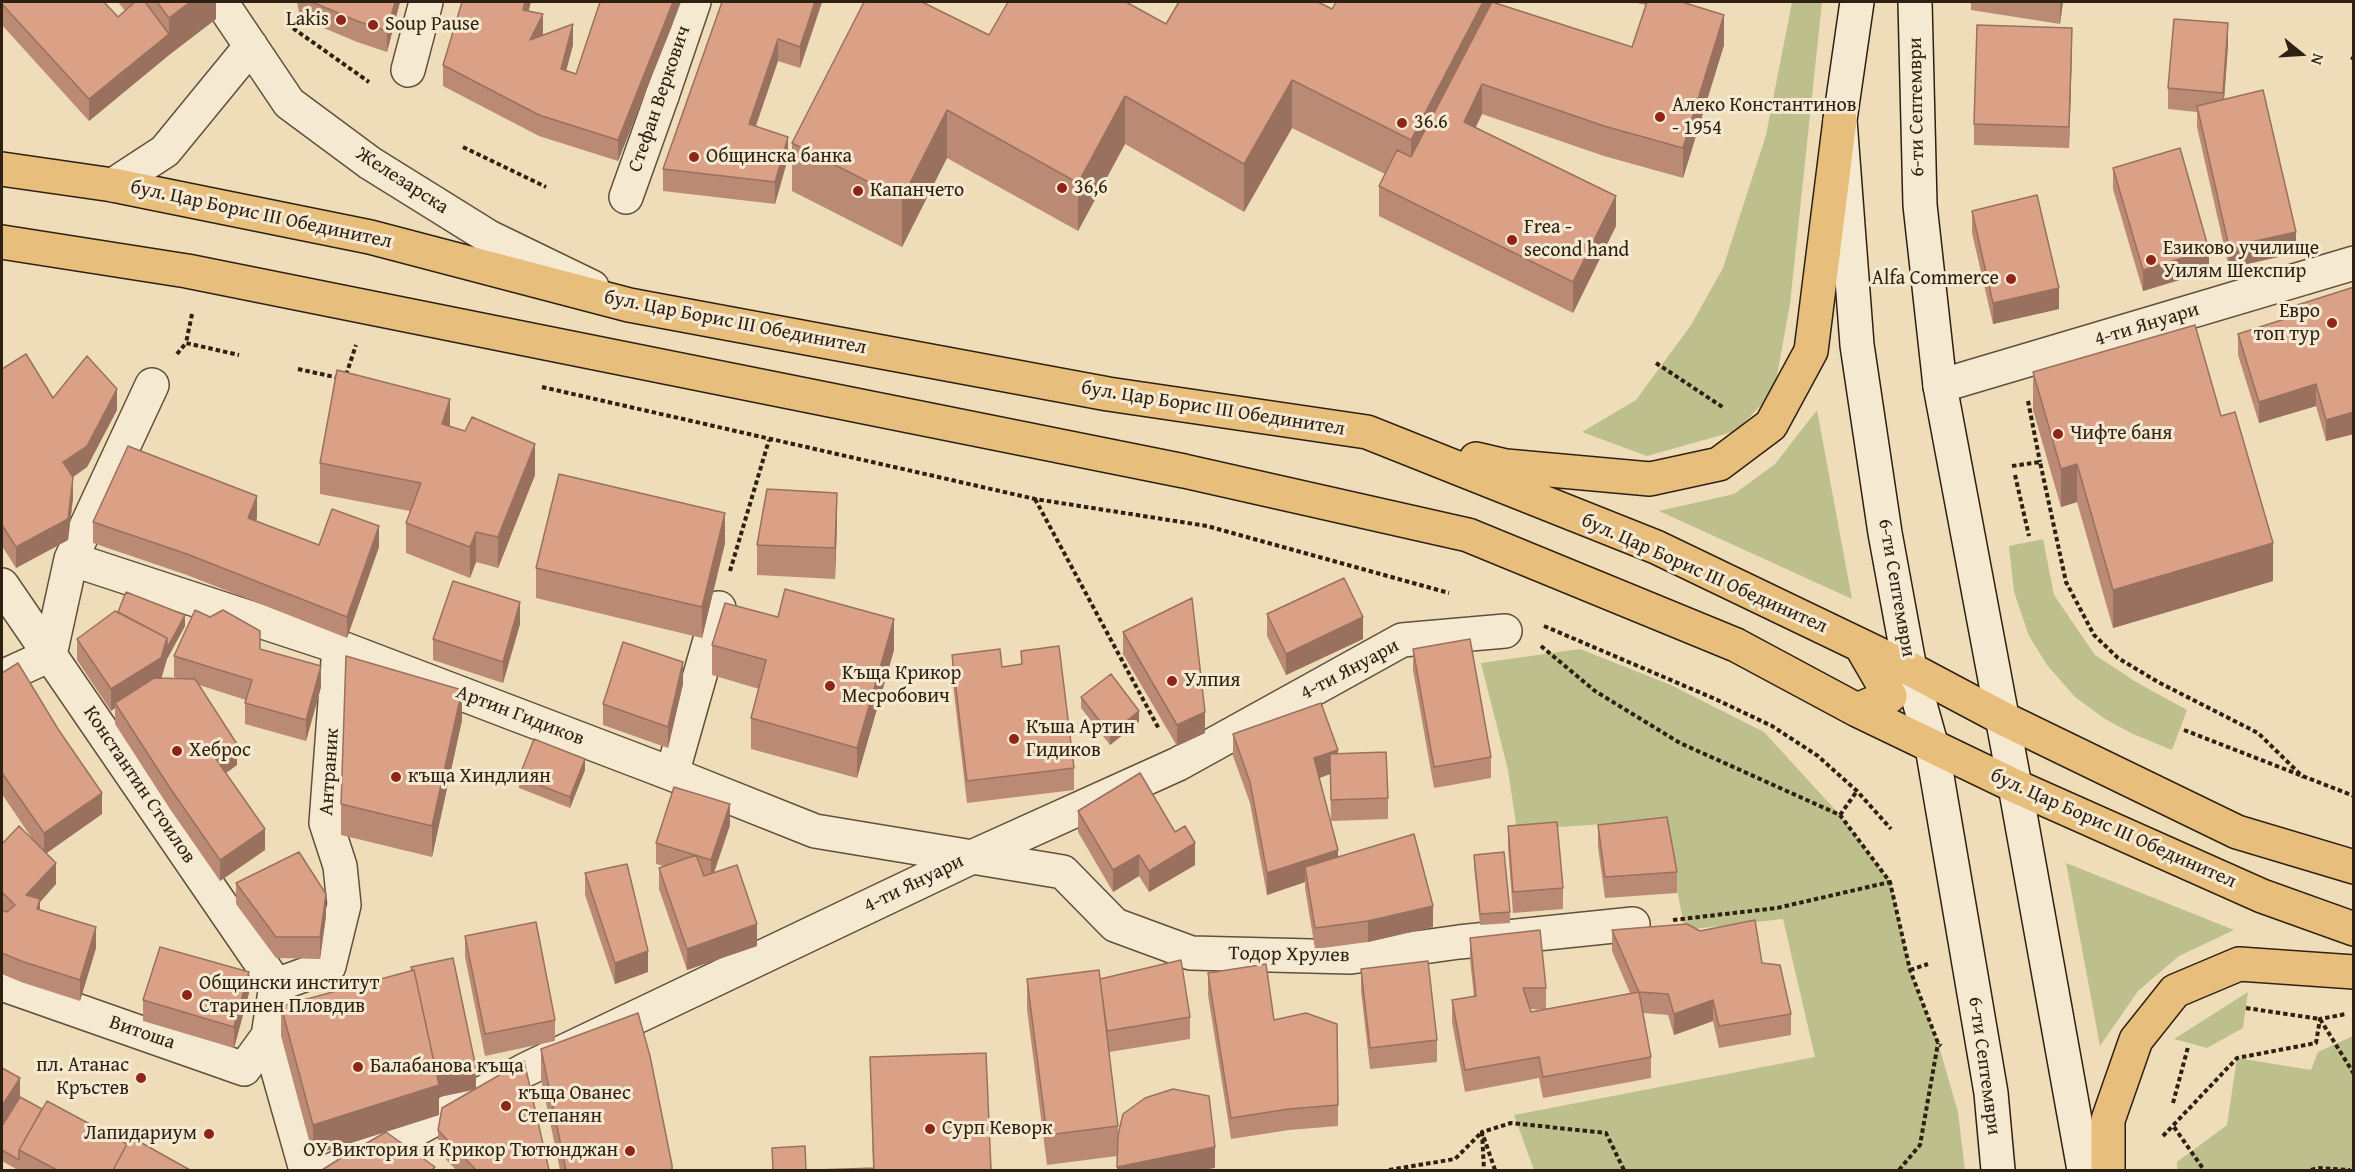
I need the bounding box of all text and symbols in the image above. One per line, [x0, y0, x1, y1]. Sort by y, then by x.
place label: Lakis [286, 8, 329, 32]
marker: Lakis [334, 13, 348, 27]
place label: Soup Pause [385, 13, 479, 37]
marker: Soup Pause [366, 18, 380, 32]
street label: Стефан Веркович [624, 23, 696, 175]
north arrow [2271, 24, 2331, 84]
street label: 6-ти Септември [1904, 37, 1930, 177]
text: N [2305, 51, 2331, 68]
place label: Алеко Константинов - 1954 [1672, 94, 1856, 141]
marker: Алеко Константинов - 1954 [1653, 110, 1667, 124]
place label: 36.6 [1414, 111, 1448, 135]
marker: 36.6 [1395, 116, 1409, 130]
street label: Железарска [351, 142, 453, 220]
place label: Общинска банка [706, 145, 852, 169]
marker: Общинска банка [687, 150, 701, 164]
street label: бул. Цар Борис III Обединител [128, 176, 394, 254]
place label: 36,6 [1074, 176, 1108, 200]
place label: Капанчето [870, 179, 964, 203]
marker: 36,6 [1055, 181, 1069, 195]
marker: Капанчето [851, 184, 865, 198]
place label: Frea - second hand [1524, 216, 1629, 263]
marker: Frea - second hand [1505, 233, 1519, 247]
place label: Езиково училище Уилям Шекспир [2163, 237, 2319, 284]
marker: Езиково училище Уилям Шекспир [2144, 253, 2158, 267]
place label: Alfa Commerce [1872, 267, 1999, 291]
marker: Alfa Commerce [2004, 272, 2018, 286]
street label: бул. Цар Борис III Обединител [602, 286, 868, 360]
street label: 4-ти Януари [2092, 298, 2202, 352]
place label: Евро топ тур [2254, 300, 2320, 347]
marker: Евро топ тур [2325, 316, 2339, 330]
street label: бул. Цар Борис III Обединител [1079, 376, 1347, 442]
place label: Чифте баня [2070, 422, 2172, 446]
marker: Чифте баня [2051, 427, 2065, 441]
street label: бул. Цар Борис III Обединител [1577, 509, 1831, 639]
street label: 6-ти Септември [1872, 517, 1920, 659]
street label: 4-ти Януари [1297, 634, 1403, 706]
place label: Kъща Крикор Месробович [842, 662, 961, 709]
place label: Улпия [1184, 669, 1240, 693]
marker: Улпия [1165, 674, 1179, 688]
marker: Kъща Крикор Месробович [823, 679, 837, 693]
street label: Артин Гидиков [453, 681, 587, 751]
street label: Константин Стоилов [77, 702, 201, 868]
place label: Къша Артин Гидиков [1026, 716, 1135, 763]
street label: Антраник [315, 727, 345, 817]
marker: Къша Артин Гидиков [1007, 732, 1021, 746]
place label: Хеброс [189, 739, 251, 763]
marker: Хеброс [170, 744, 184, 758]
street label: бул. Цар Борис III Обединител [1986, 764, 2240, 894]
place label: къща Хиндлиян [408, 765, 551, 789]
marker: къща Хиндлиян [389, 770, 403, 784]
street label: 4-ти Януари [860, 850, 968, 918]
street label: Тодор Хрулев [1228, 942, 1350, 968]
place label: Общински институт Старинен Пловдив [199, 972, 379, 1019]
marker: Общински институт Старинен Пловдив [180, 988, 194, 1002]
street label: 6-ти Септември [1962, 995, 2006, 1137]
street label: Витоша [106, 1011, 178, 1055]
place label: пл. Атанас Кръстев [36, 1054, 129, 1101]
place label: Балабанова къща [370, 1055, 524, 1079]
marker: Балабанова къща [351, 1060, 365, 1074]
marker: пл. Атанас Кръстев [134, 1071, 148, 1085]
place label: къща Ованес Степанян [518, 1082, 631, 1129]
marker: къща Ованес Степанян [499, 1099, 513, 1113]
place label: Сурп Кеворк [942, 1117, 1052, 1141]
place label: Лапидариум [84, 1122, 197, 1146]
marker: Сурп Кеворк [923, 1122, 937, 1136]
marker: Лапидариум [202, 1127, 216, 1141]
place label: ОУ Виктория и Крикор Тютюнджан [303, 1139, 618, 1163]
marker: ОУ Виктория и Крикор Тютюнджан [623, 1144, 637, 1158]

